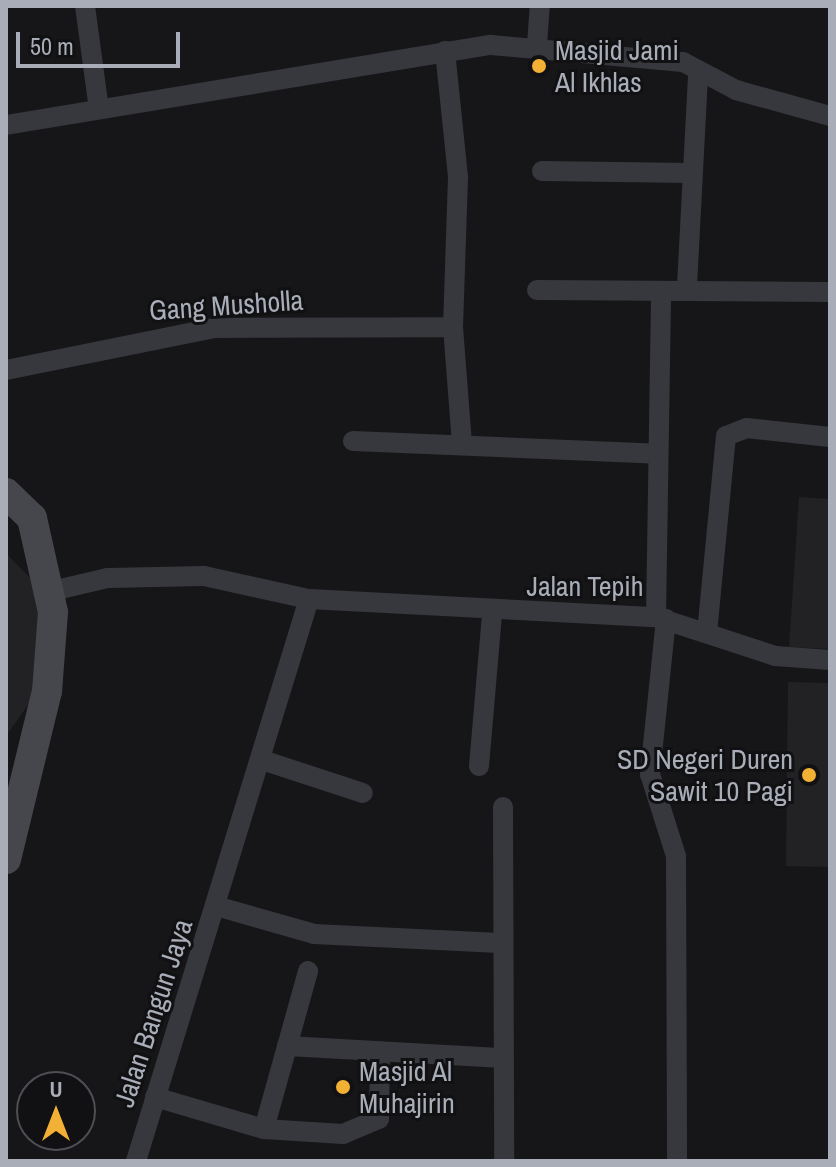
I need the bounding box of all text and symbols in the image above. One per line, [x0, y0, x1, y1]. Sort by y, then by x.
scale bar [20, 16, 184, 66]
text: 50 m [30, 30, 74, 62]
place label: Masjid Jami Al Ikhlas [555, 33, 679, 99]
marker: Masjid Jami Al Ikhlas [530, 57, 548, 75]
street label: Gang Musholla [148, 283, 304, 327]
street label: Jalan Tepih [526, 569, 644, 603]
place label: SD Negeri Duren Sawit 10 Pagi [617, 742, 793, 808]
marker: SD Negeri Duren Sawit 10 Pagi [800, 766, 818, 784]
street label: Jalan Bangun Jaya [107, 915, 199, 1111]
place label: Masjid Al Muhajirin [359, 1054, 455, 1120]
north arrow [16, 1071, 96, 1151]
text: U [49, 1074, 63, 1104]
marker: Masjid Al Muhajirin [334, 1078, 352, 1096]

